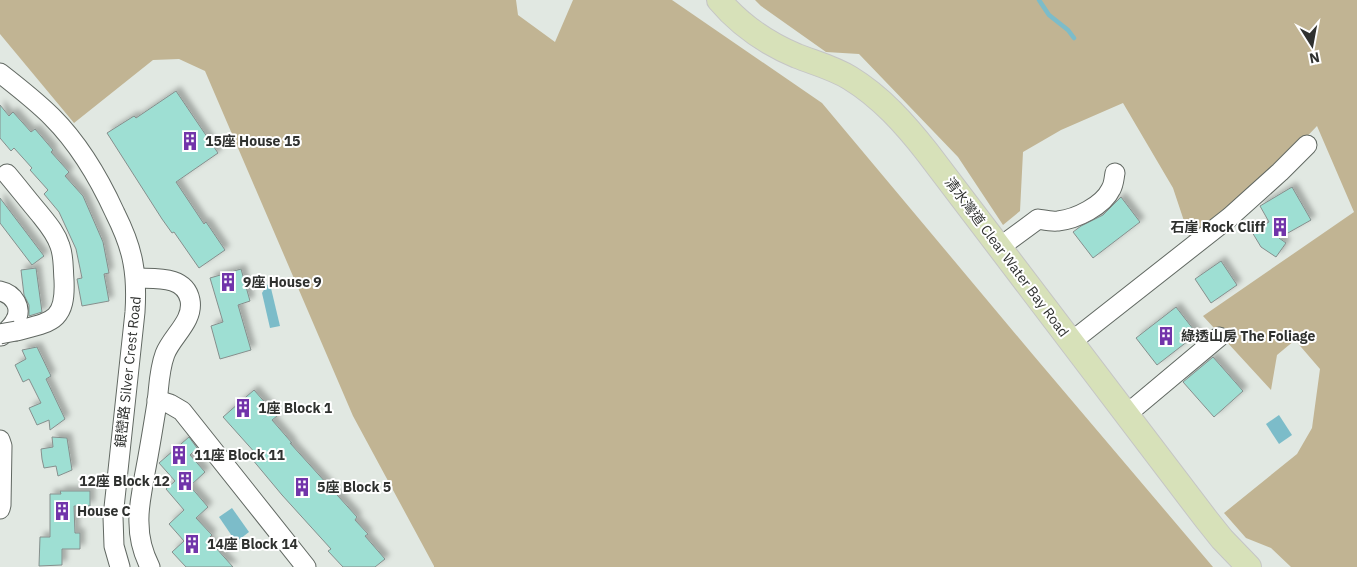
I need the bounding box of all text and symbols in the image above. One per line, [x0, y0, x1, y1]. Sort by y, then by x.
north arrow [1287, 20, 1337, 70]
text: N [1308, 48, 1321, 68]
building icon: 15座 House 15 [179, 130, 201, 152]
place label: 15座 House 15 [205, 132, 301, 150]
street label: 清水灣道 Clear Water Bay Road [941, 174, 1073, 340]
building icon: 石崖 Rock Cliff [1269, 216, 1291, 238]
place label: 石崖 Rock Cliff [1170, 218, 1265, 236]
building icon: 9座 House 9 [217, 271, 239, 293]
place label: 9座 House 9 [243, 273, 322, 291]
street label: 銀巒路 Silver Crest Road [111, 295, 145, 449]
building icon: 綠透山房 The Foliage [1155, 325, 1177, 347]
place label: 綠透山房 The Foliage [1181, 327, 1315, 345]
building icon: 1座 Block 1 [232, 397, 254, 419]
place label: 1座 Block 1 [258, 399, 333, 417]
building icon: 11座 Block 11 [168, 444, 190, 466]
place label: 11座 Block 11 [194, 446, 286, 464]
building icon: 12座 Block 12 [174, 470, 196, 492]
place label: 12座 Block 12 [79, 472, 170, 490]
building icon: 5座 Block 5 [291, 476, 313, 498]
place label: 5座 Block 5 [317, 478, 391, 496]
building icon: House C [51, 500, 73, 522]
place label: House C [77, 502, 131, 520]
building icon: 14座 Block 14 [181, 533, 203, 555]
place label: 14座 Block 14 [207, 535, 298, 553]

